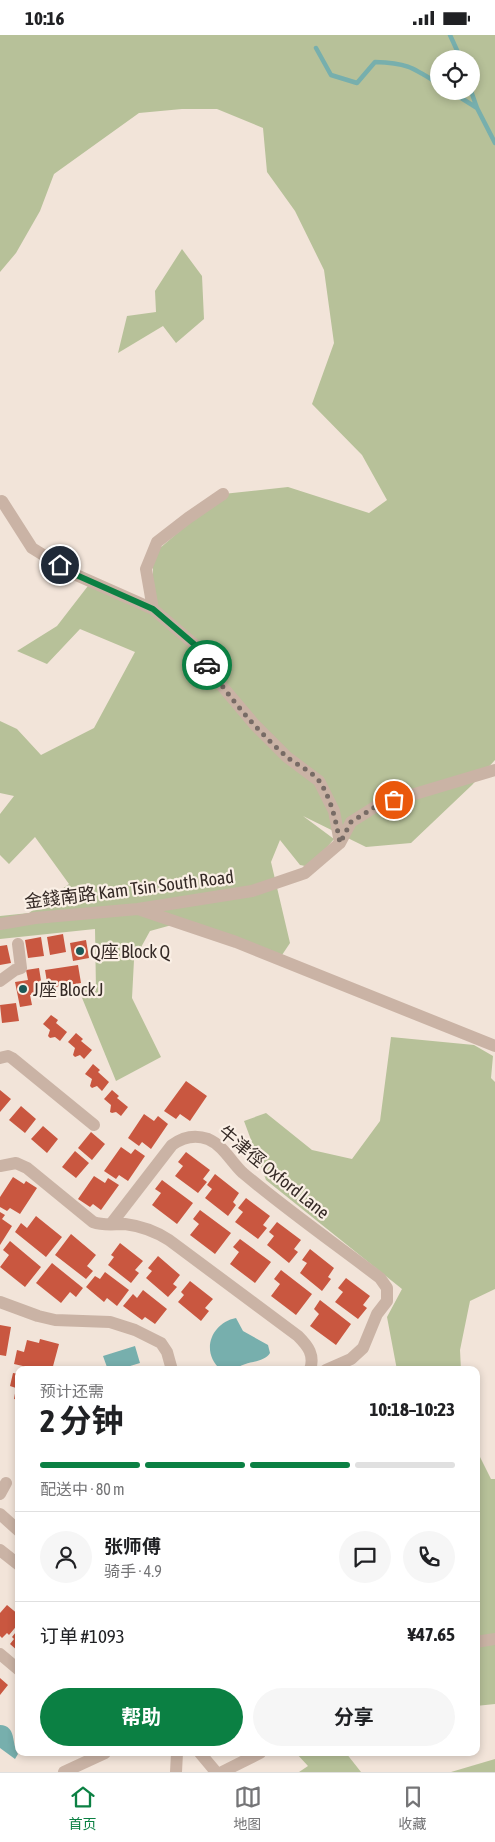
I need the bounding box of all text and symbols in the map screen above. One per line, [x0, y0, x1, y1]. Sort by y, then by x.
text: 10:16 [25, 7, 64, 29]
map controls [430, 50, 480, 100]
button: locate [430, 50, 480, 100]
pin [39, 544, 81, 586]
icon: home [46, 551, 74, 579]
courier [182, 640, 232, 690]
icon: car [193, 651, 221, 679]
pin [373, 779, 415, 821]
icon: bag [380, 786, 408, 814]
street label: 金錢南路 Kam Tsin South Road [23, 866, 235, 912]
place label: Q座 Block Q [90, 941, 171, 962]
marker: Q座 Block Q [74, 945, 86, 957]
place label: J座 Block J [33, 979, 104, 1000]
marker: J座 Block J [17, 983, 29, 995]
street label: 牛津徑 Oxford Lane [214, 1121, 334, 1223]
text: 预计还需 [40, 1382, 104, 1400]
text: 10:18–10:23 [369, 1398, 455, 1420]
text: 2 分钟 [40, 1402, 123, 1439]
text: 配送中 · 80 m [40, 1480, 125, 1498]
button: person [40, 1531, 92, 1583]
button: chat [339, 1531, 391, 1583]
button: phone [403, 1531, 455, 1583]
text: 张师傅 [104, 1535, 161, 1557]
text: 骑手 · 4.9 [104, 1562, 162, 1580]
text: ¥47.65 [407, 1623, 455, 1645]
text: 订单 #1093 [40, 1625, 125, 1647]
button: 帮助 [40, 1688, 243, 1746]
button: 分享 [253, 1688, 455, 1746]
tab: 首页 [69, 1783, 97, 1833]
tab: 地图 [234, 1783, 262, 1833]
tab: 收藏 [399, 1783, 427, 1833]

